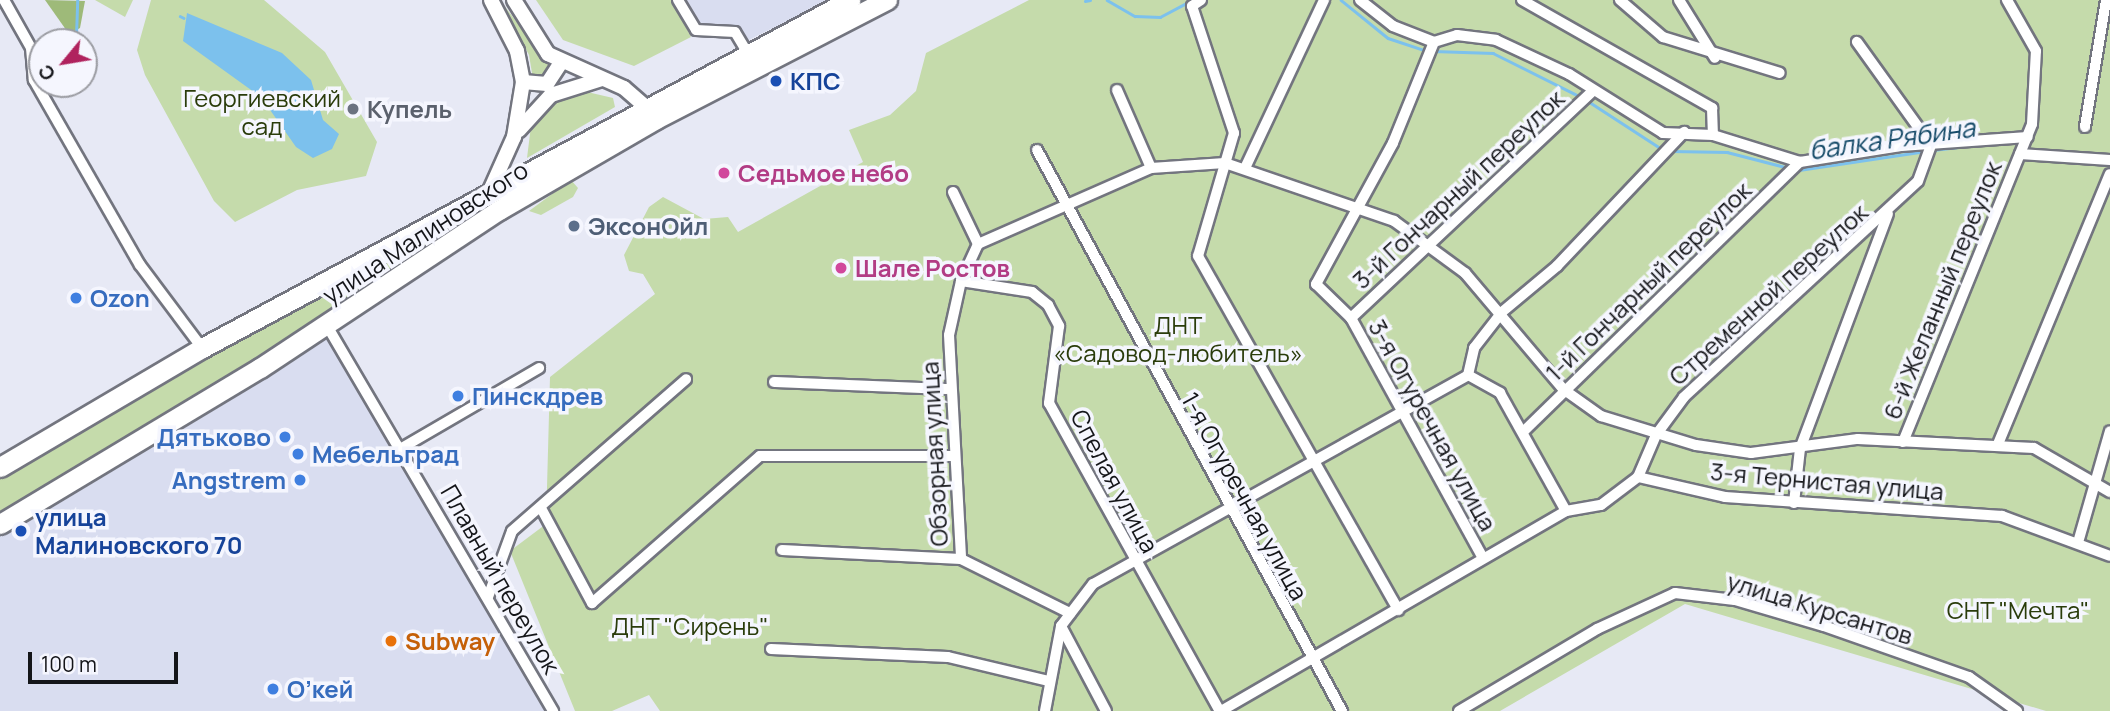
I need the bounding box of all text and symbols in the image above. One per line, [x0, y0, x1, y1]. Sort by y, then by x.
north arrow [28, 28, 98, 98]
text: С [32, 60, 61, 85]
place label: КПС [790, 67, 841, 95]
marker: КПС [768, 73, 784, 89]
park label: Георгиевский сад [183, 84, 341, 140]
street label: 3-й Гончарный переулок [1346, 84, 1570, 294]
place label: Купель [367, 95, 452, 123]
marker: Купель [345, 101, 361, 117]
water label: балка Рябина [1807, 112, 1977, 166]
street label: улица Малиновского [317, 155, 533, 309]
street label: 6-й Желанный переулок [1877, 157, 2007, 423]
place label: Седьмое небо [738, 159, 909, 187]
marker: Седьмое небо [716, 165, 732, 181]
street label: 1-й Гончарный переулок [1539, 175, 1757, 387]
street label: Стременной переулок [1663, 197, 1873, 391]
place label: ЭксонОйл [588, 212, 708, 240]
marker: ЭксонОйл [566, 218, 582, 234]
place label: Шале Ростов [855, 254, 1010, 282]
marker: Шале Ростов [833, 260, 849, 276]
place label: Ozon [90, 284, 150, 312]
marker: Ozon [68, 290, 84, 306]
park label: ДНТ «Садовод-любитель» [1053, 311, 1303, 367]
street label: 3-я Огуречная улица [1363, 314, 1503, 536]
street label: Обзорная улица [915, 361, 953, 547]
place label: Пинскдрев [472, 382, 603, 410]
street label: 1-я Огуречная улица [1176, 387, 1314, 605]
marker: Пинскдрев [450, 388, 466, 404]
street label: Спелая улица [1065, 405, 1165, 557]
place label: Дятьково [157, 423, 271, 451]
marker: Дятьково [277, 429, 293, 445]
place label: Мебельград [312, 440, 459, 468]
marker: Мебельград [290, 446, 306, 462]
street label: 3-я Тернистая улица [1709, 456, 1945, 506]
place label: Angstrem [172, 466, 286, 494]
marker: Angstrem [292, 472, 308, 488]
street label: Плавный переулок [435, 480, 567, 678]
place label: улица Малиновского 70 [35, 503, 242, 559]
marker: улица Малиновского 70 [13, 523, 29, 539]
street label: улица Курсантов [1724, 566, 1916, 650]
park label: СНТ "Мечта" [1946, 596, 2090, 624]
park label: ДНТ "Сирень" [611, 612, 769, 640]
place label: Subway [405, 627, 495, 655]
marker: Subway [383, 633, 399, 649]
scale bar [32, 638, 182, 682]
text: 100 m [41, 650, 97, 678]
place label: О’кей [287, 675, 353, 703]
marker: О’кей [265, 681, 281, 697]

